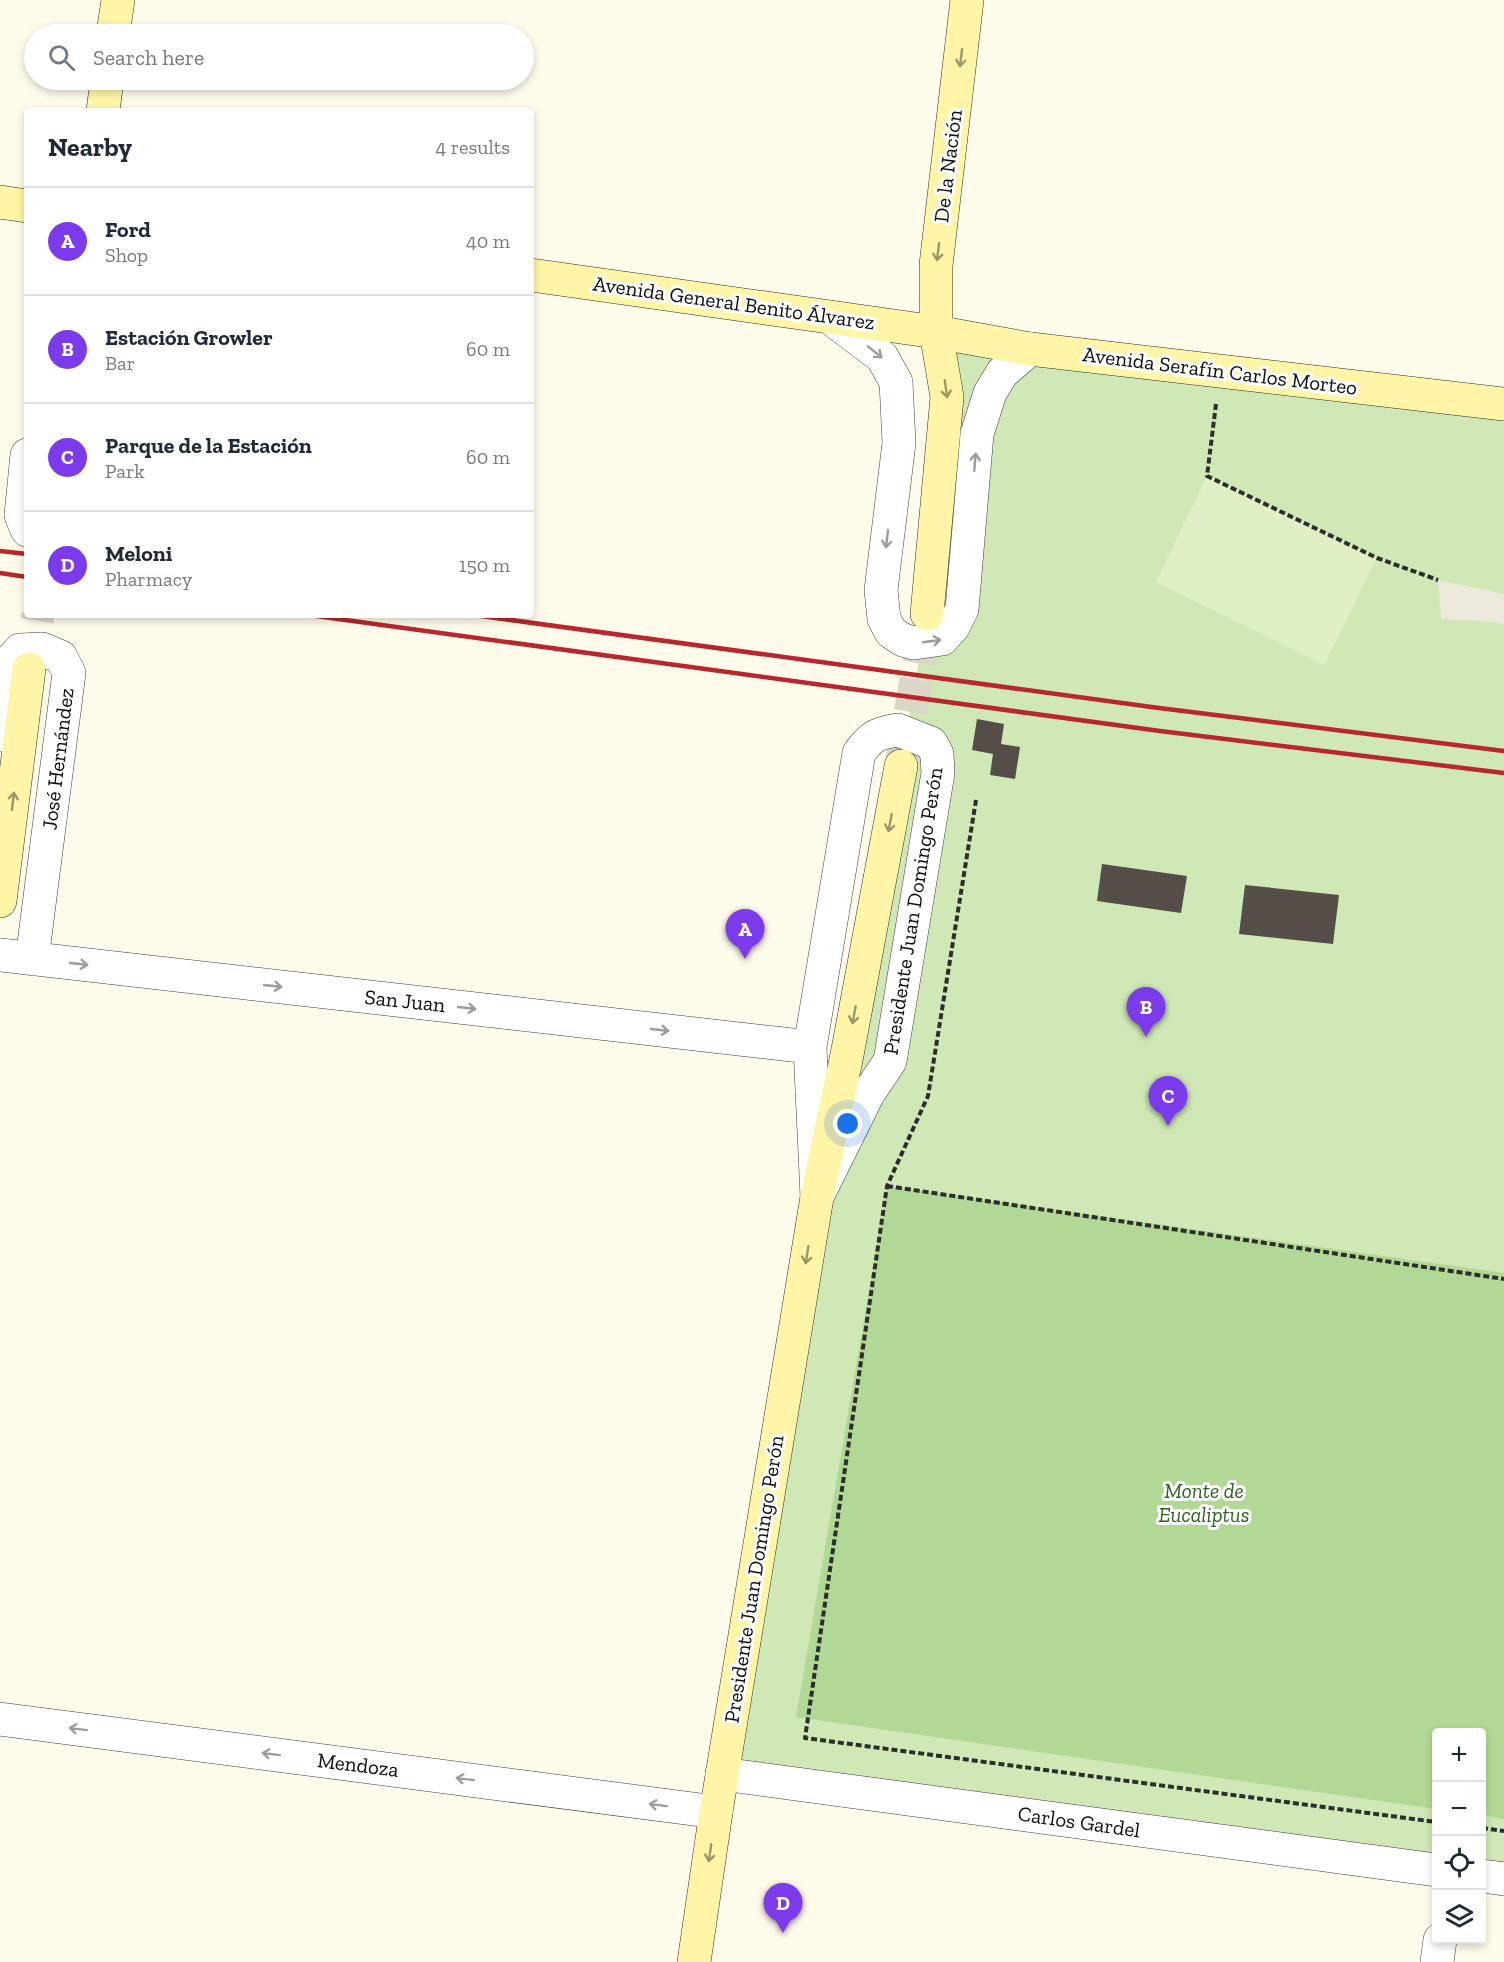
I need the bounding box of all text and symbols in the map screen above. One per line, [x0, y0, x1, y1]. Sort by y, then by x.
search box [24, 24, 534, 90]
icon: search [45, 41, 78, 74]
text: Search here [93, 44, 204, 71]
one-way arrow [955, 48, 966, 68]
street label: De la Nación [928, 108, 967, 224]
text: Nearby [48, 131, 132, 163]
text: 4 results [435, 135, 510, 159]
text: Ford [105, 216, 151, 243]
text: A [61, 229, 74, 253]
text: 40 m [466, 229, 510, 253]
one-way arrow [932, 241, 943, 261]
text: Shop [105, 243, 148, 267]
street label: Avenida General Benito Álvarez [592, 270, 877, 335]
text: Estación Growler [105, 324, 273, 351]
text: B [61, 337, 74, 361]
text: 60 m [466, 337, 510, 361]
street label: Avenida Serafín Carlos Morteo [1081, 341, 1359, 400]
one-way arrow [867, 345, 882, 359]
text: Bar [105, 351, 135, 375]
one-way arrow [940, 379, 951, 399]
text: Parque de la Estación [105, 432, 312, 459]
text: C [61, 445, 74, 469]
text: 60 m [466, 445, 510, 469]
one-way arrow [970, 452, 981, 472]
text: Park [105, 459, 145, 483]
one-way arrow [881, 528, 892, 548]
text: Meloni [105, 540, 172, 567]
text: D [61, 553, 74, 577]
text: 150 m [459, 553, 510, 577]
text: Pharmacy [105, 567, 192, 591]
one-way arrow [921, 635, 941, 646]
street label: José Hernández [36, 686, 79, 831]
street label: Presidente Juan Domingo Perón [877, 765, 948, 1057]
one-way arrow [7, 792, 18, 811]
one-way arrow [884, 813, 895, 833]
pin: A [726, 910, 764, 959]
one-way arrow [69, 959, 88, 970]
one-way arrow [262, 981, 282, 992]
street label: San Juan [364, 984, 447, 1017]
pin: B [1126, 988, 1166, 1037]
one-way arrow [456, 1003, 476, 1014]
one-way arrow [848, 1005, 859, 1024]
one-way arrow [650, 1025, 670, 1036]
pin: C [1148, 1076, 1188, 1126]
your location [833, 1109, 862, 1138]
one-way arrow [801, 1244, 812, 1264]
street label: Presidente Juan Domingo Perón [718, 1433, 789, 1725]
park label: Monte de Eucaliptus [1158, 1478, 1250, 1527]
one-way arrow [69, 1723, 88, 1734]
map controls [1432, 1728, 1486, 1944]
button: + [1432, 1728, 1486, 1782]
street label: Mendoza [316, 1747, 400, 1782]
one-way arrow [262, 1748, 282, 1759]
one-way arrow [455, 1774, 475, 1785]
button: − [1432, 1782, 1486, 1836]
one-way arrow [649, 1799, 668, 1810]
street label: Carlos Gardel [1016, 1801, 1142, 1843]
button: locate [1432, 1836, 1486, 1890]
one-way arrow [705, 1842, 716, 1862]
pin: D [764, 1884, 802, 1933]
button: layers [1432, 1890, 1486, 1944]

